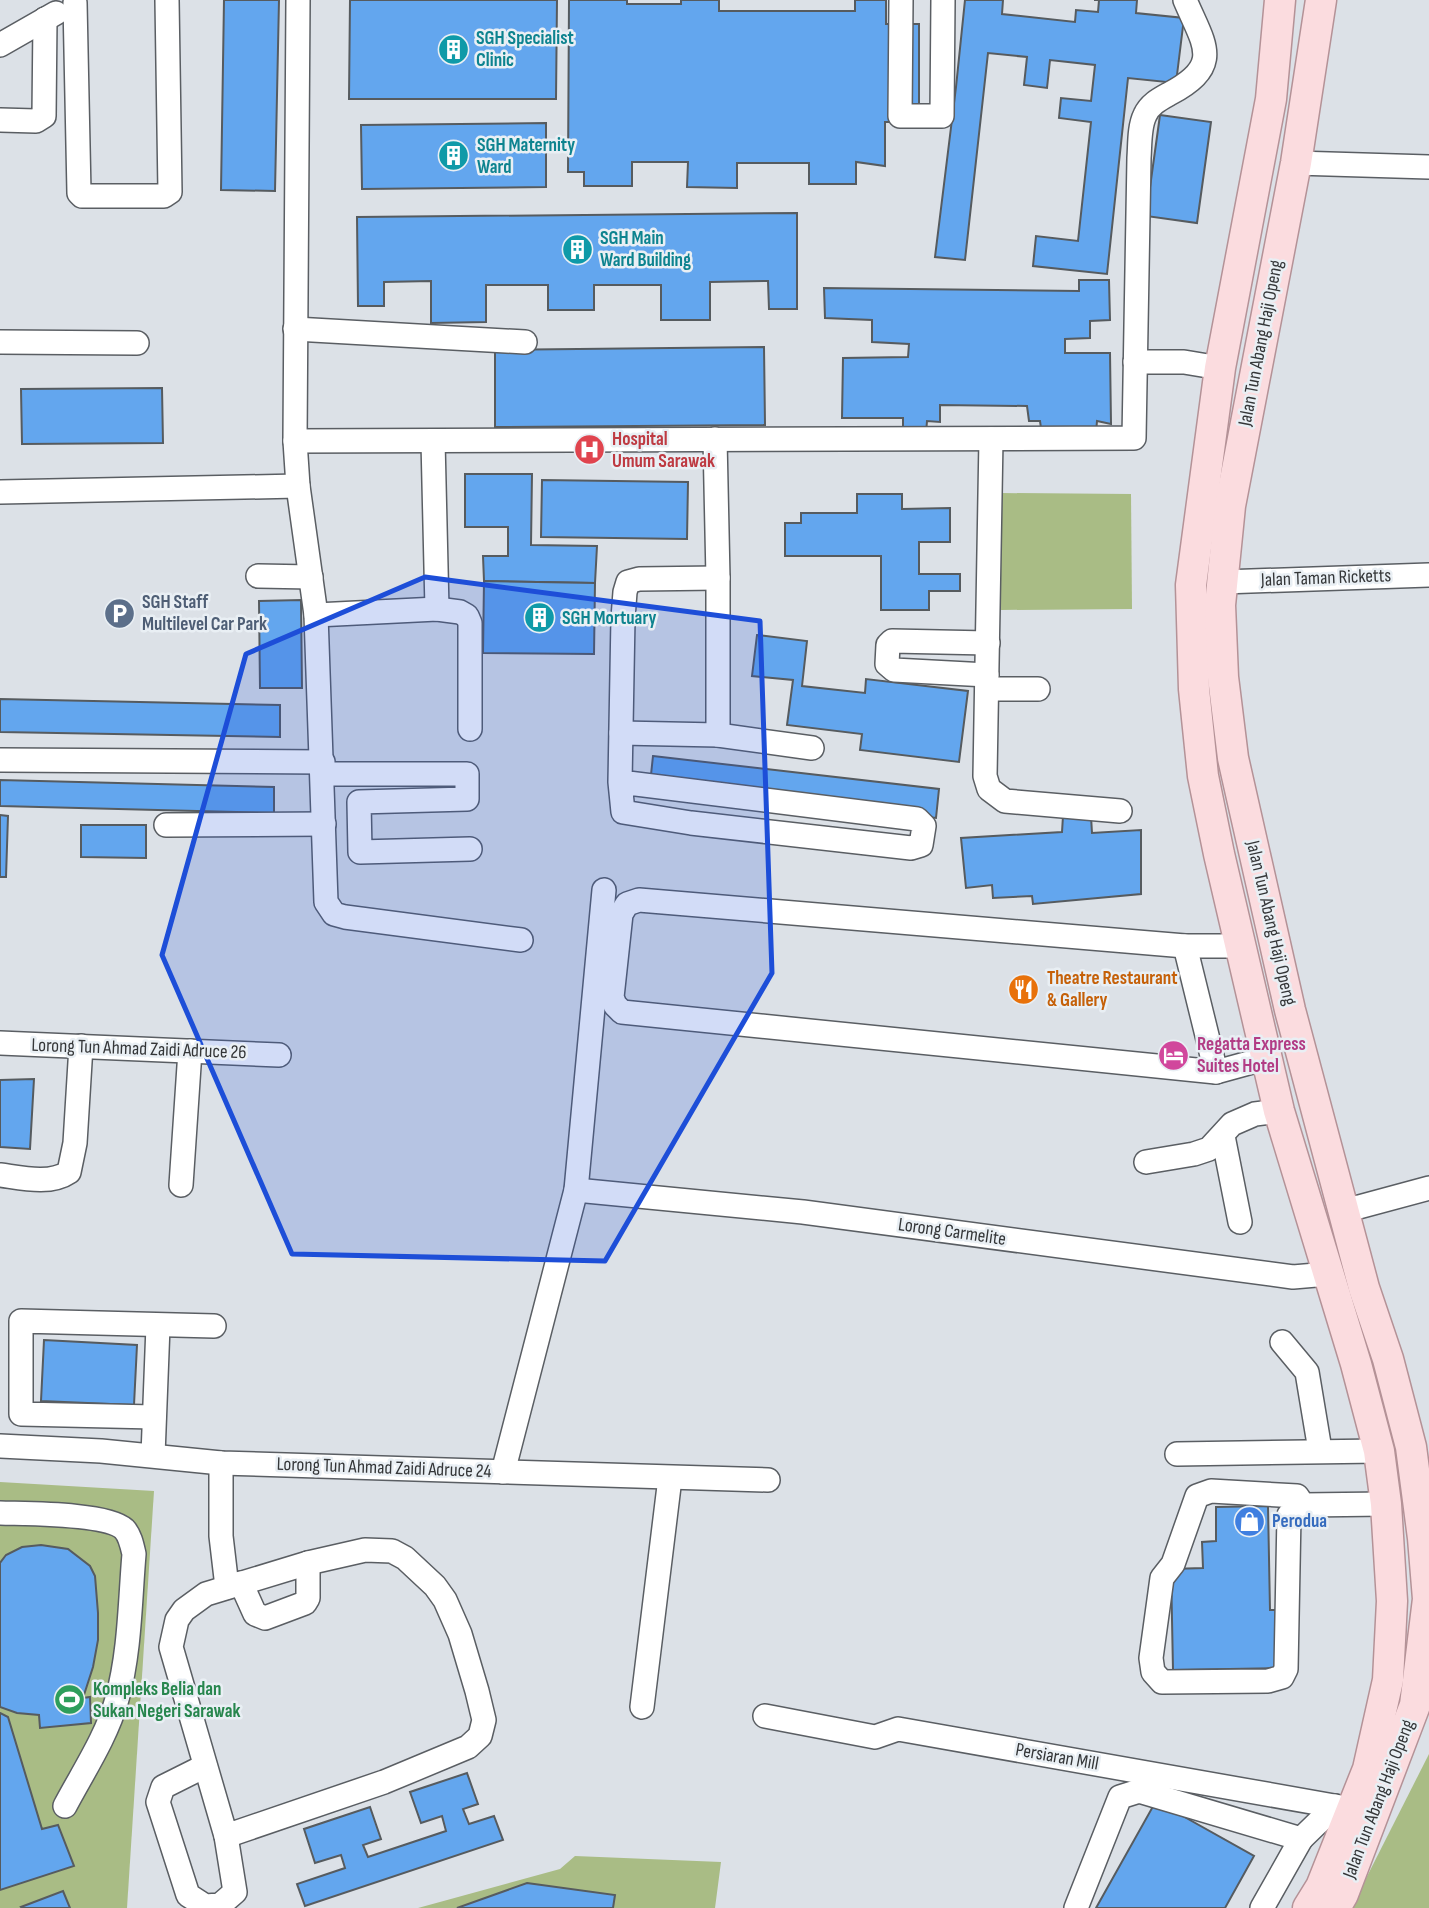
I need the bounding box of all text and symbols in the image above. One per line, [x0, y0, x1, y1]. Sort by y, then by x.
place label: SGH Specialist Clinic [476, 27, 574, 72]
building icon: SGH Specialist Clinic [436, 32, 470, 66]
place label: SGH Maternity Ward [477, 134, 575, 179]
building icon: SGH Maternity Ward [437, 139, 471, 173]
place label: SGH Main Ward Building [600, 227, 691, 272]
building icon: SGH Main Ward Building [560, 232, 594, 266]
street label: Jalan Tun Abang Haji Openg [1233, 258, 1288, 429]
place label: Hospital Umum Sarawak [612, 428, 715, 473]
hospital icon: Hospital Umum Sarawak [572, 433, 606, 467]
street label: Jalan Taman Ricketts [1259, 564, 1392, 592]
place label: SGH Staff Multilevel Car Park [142, 591, 267, 636]
parking icon: SGH Staff Multilevel Car Park [102, 596, 136, 630]
building icon: SGH Mortuary [522, 601, 556, 635]
place label: SGH Mortuary [562, 607, 656, 630]
street label: Jalan Tun Abang Haji Openg [1241, 837, 1301, 1008]
place label: Theatre Restaurant & Gallery [1047, 967, 1178, 1012]
restaurant icon: Theatre Restaurant & Gallery [1007, 972, 1041, 1006]
place label: Regatta Express Suites Hotel [1197, 1033, 1306, 1078]
street label: Lorong Tun Ahmad Zaidi Adruce 26 [31, 1034, 247, 1064]
hotel icon: Regatta Express Suites Hotel [1157, 1038, 1191, 1072]
street label: Lorong Carmelite [897, 1213, 1007, 1251]
street label: Lorong Tun Ahmad Zaidi Adruce 24 [276, 1453, 492, 1483]
shop icon: Perodua [1232, 1504, 1266, 1538]
place label: Perodua [1272, 1510, 1327, 1533]
place label: Kompleks Belia dan Sukan Negeri Sarawak [93, 1678, 241, 1723]
sports icon: Kompleks Belia dan Sukan Negeri Sarawak [53, 1683, 87, 1717]
street label: Jalan Tun Abang Haji Openg [1338, 1716, 1420, 1883]
street label: Persiaran Mill [1014, 1738, 1100, 1776]

